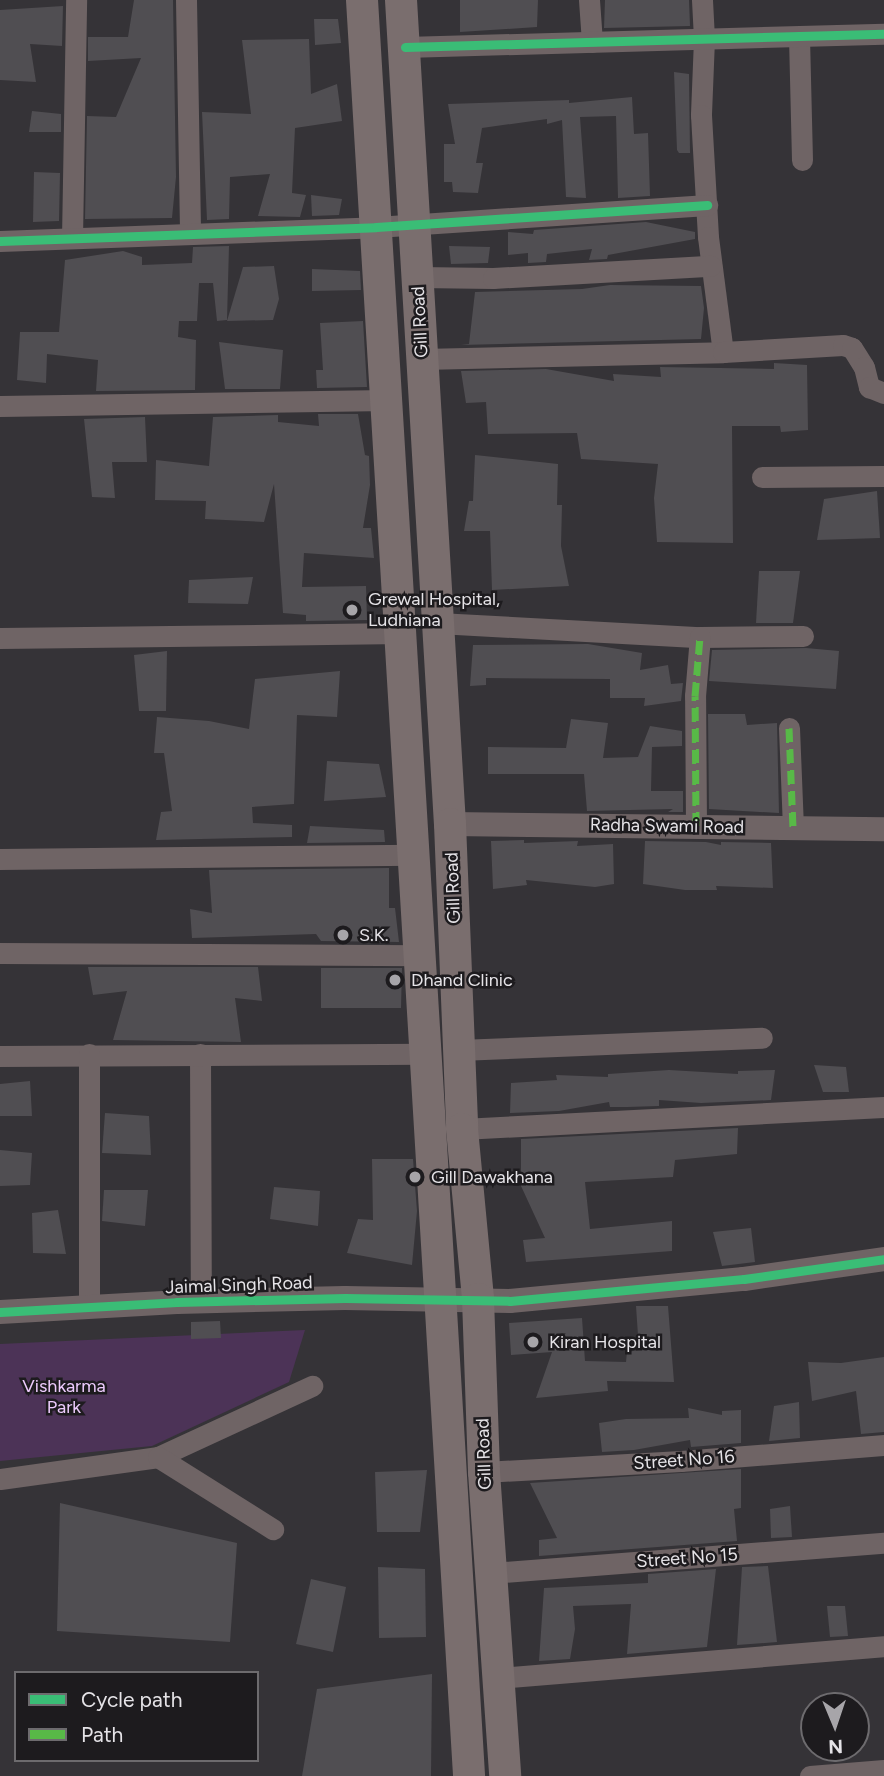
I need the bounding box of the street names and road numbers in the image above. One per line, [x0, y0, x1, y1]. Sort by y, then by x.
street label: Gill Road [407, 286, 433, 358]
street label: Radha Swami Road [590, 814, 744, 838]
street label: Gill Road [441, 852, 465, 924]
street label: Jaimal Singh Road [165, 1272, 313, 1298]
street label: Gill Road [472, 1418, 496, 1490]
street label: Street No 16 [633, 1446, 735, 1474]
street label: Street No 15 [636, 1544, 738, 1572]

